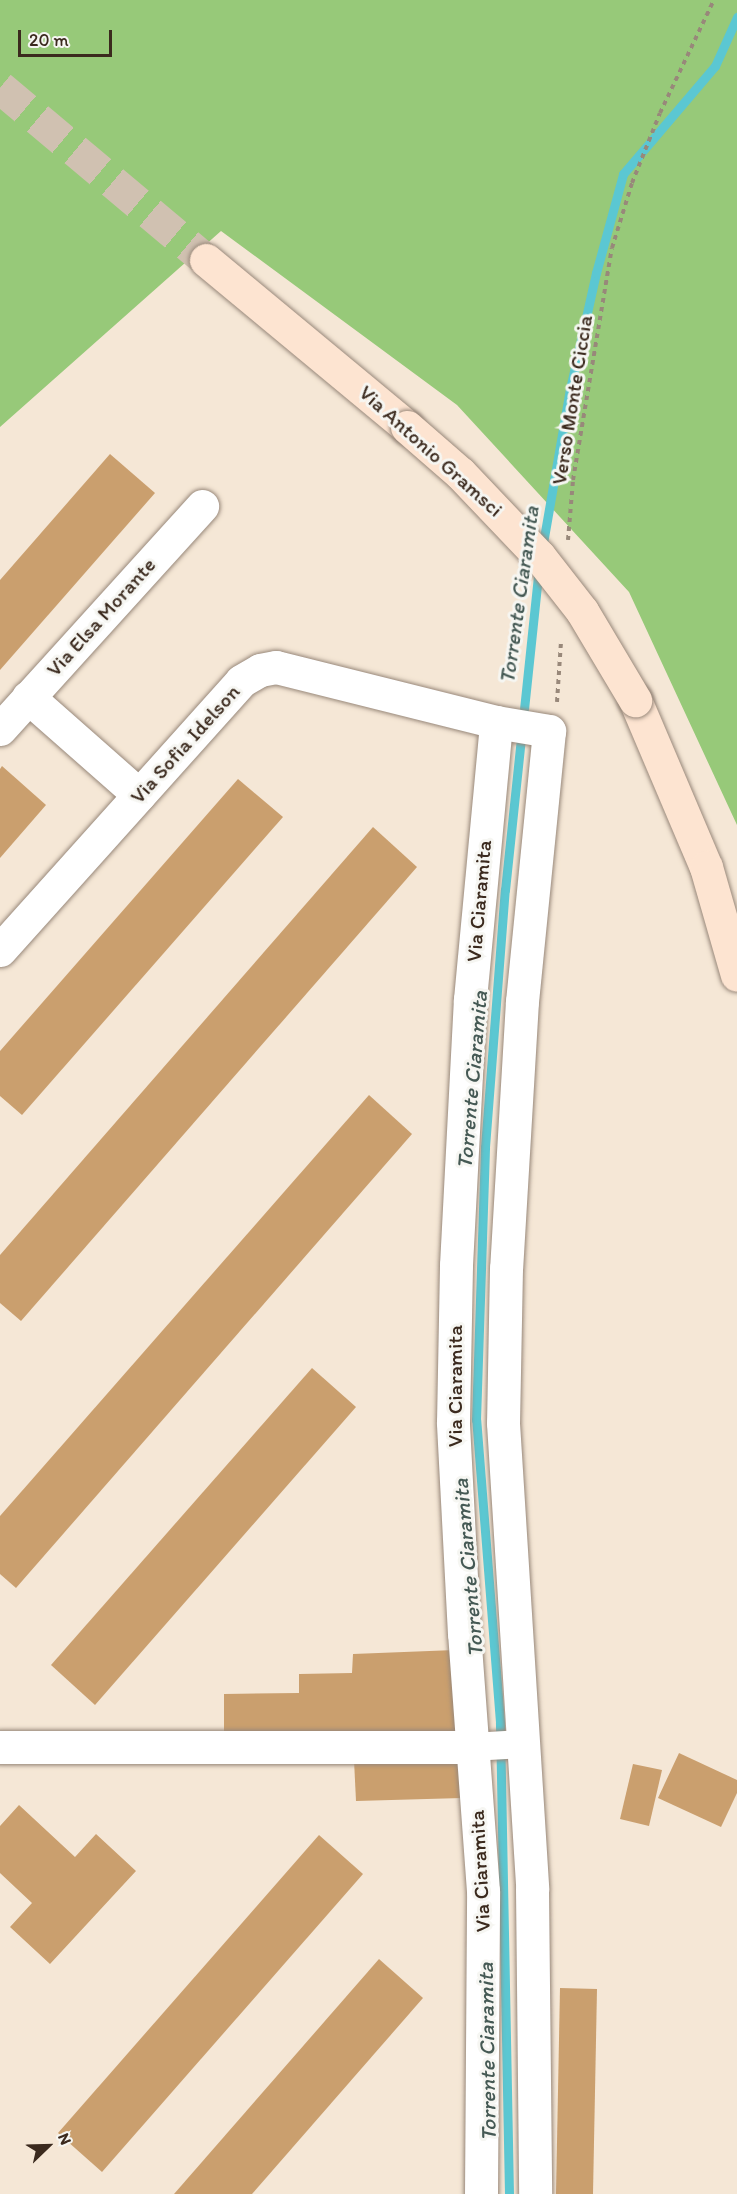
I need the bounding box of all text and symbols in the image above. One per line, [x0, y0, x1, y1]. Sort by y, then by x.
scale bar [21, 18, 116, 56]
text: 20 m [29, 29, 69, 51]
street label: Verso Monte Ciccia [546, 314, 598, 486]
street label: Via Antonio Gramsci [354, 380, 508, 522]
water label: Torrente Ciaramita [494, 505, 544, 685]
street label: Via Elsa Morante [41, 553, 161, 681]
street label: Via Sofia Idelson [125, 679, 245, 809]
street label: Via Ciaramita [461, 839, 497, 963]
water label: Torrente Ciaramita [451, 990, 493, 1170]
street label: Via Ciaramita [442, 1325, 468, 1447]
water label: Torrente Ciaramita [447, 1478, 489, 1658]
street label: Via Ciaramita [464, 1810, 496, 1932]
water label: Torrente Ciaramita [472, 1963, 502, 2141]
north arrow [18, 2116, 78, 2176]
text: N [54, 2130, 76, 2147]

